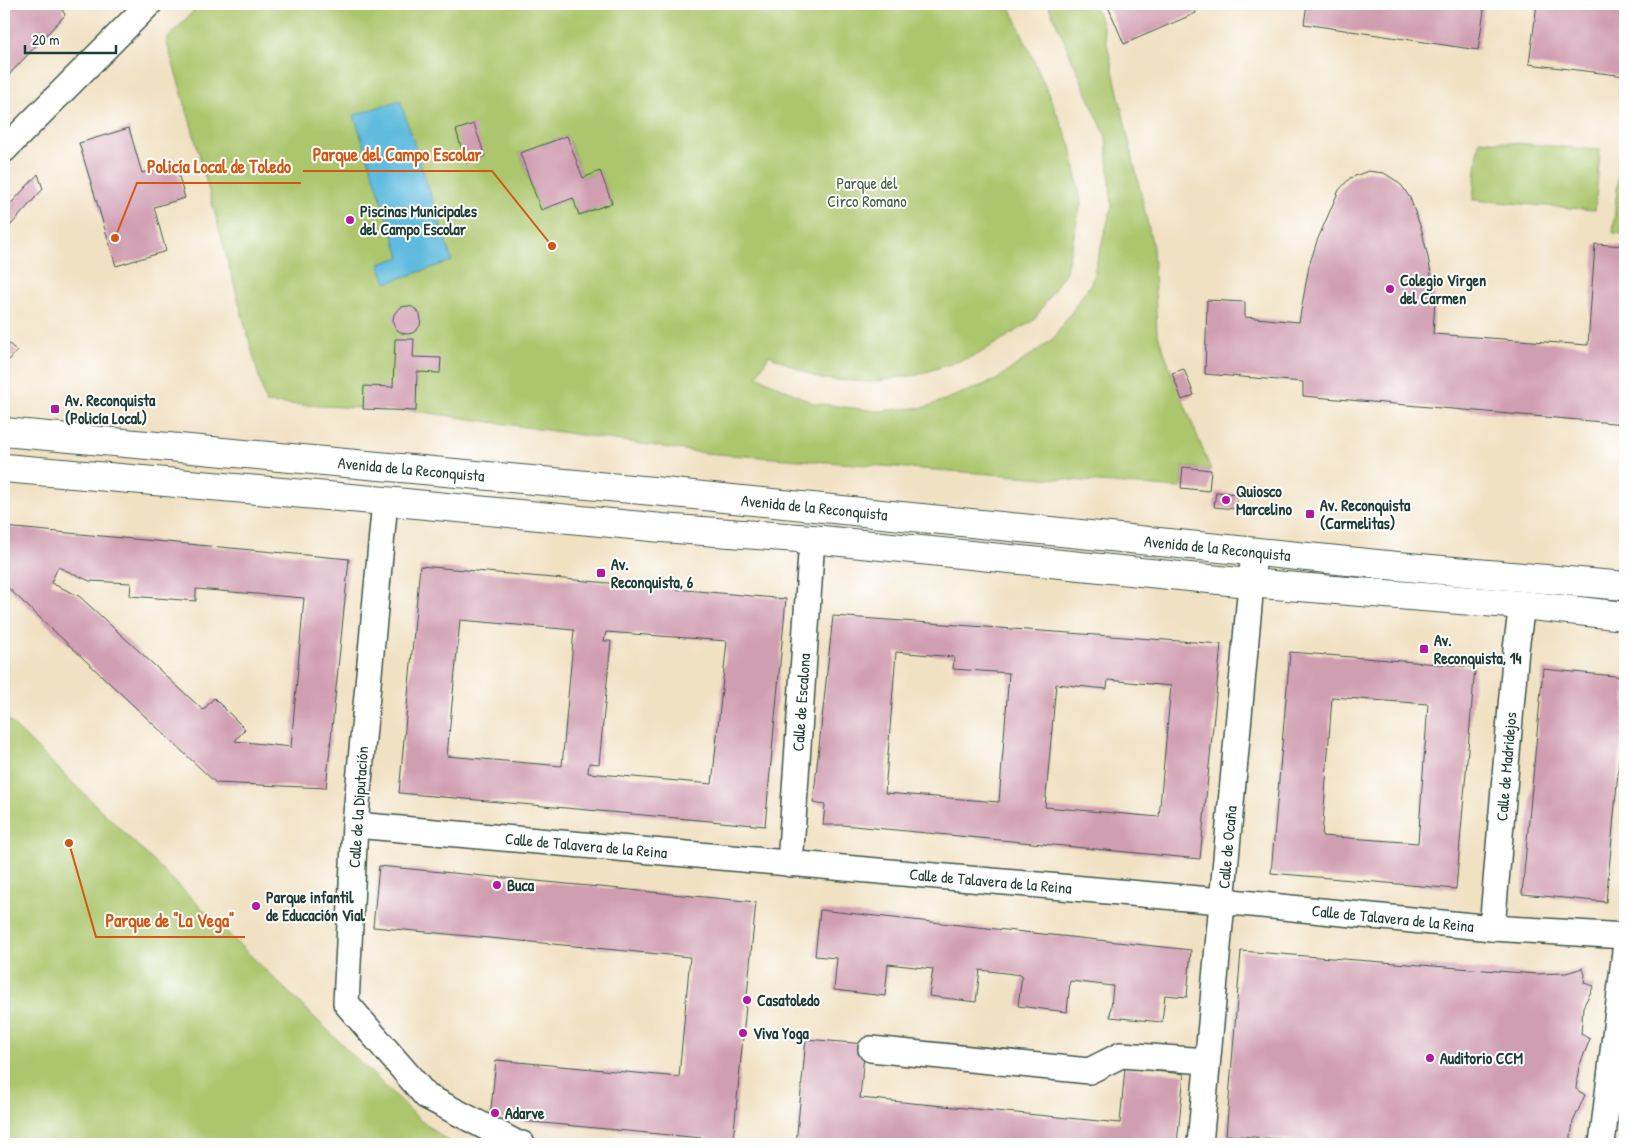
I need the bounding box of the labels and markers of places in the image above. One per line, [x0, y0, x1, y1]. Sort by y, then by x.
callout: Parque del Campo Escolar [303, 138, 492, 171]
callout: Policía Local de Toledo [137, 150, 301, 183]
place label: Piscinas Municipales del Campo Escolar [360, 200, 478, 241]
marker: Piscinas Municipales del Campo Escolar [344, 214, 356, 226]
place label: Colegio Virgen del Carmen [1400, 269, 1486, 309]
marker: Colegio Virgen del Carmen [1384, 283, 1396, 295]
place label: Av. Reconquista (Policía Local) [65, 389, 156, 429]
marker: Av. Reconquista (Policía Local) [49, 403, 61, 415]
place label: Quiosco Marcelino [1236, 480, 1293, 520]
marker: Quiosco Marcelino [1220, 494, 1232, 506]
place label: Av. Reconquista (Carmelitas) [1320, 494, 1411, 534]
marker: Av. Reconquista (Carmelitas) [1304, 508, 1316, 520]
place label: Av. Reconquista, 6 [611, 553, 694, 594]
marker: Av. Reconquista, 6 [595, 567, 607, 579]
place label: Av. Reconquista, 14 [1434, 629, 1522, 670]
marker: Av. Reconquista, 14 [1418, 643, 1430, 655]
place label: Buca [507, 874, 535, 896]
marker: Buca [491, 879, 503, 891]
place label: Parque infantil de Educación Vial [266, 886, 365, 926]
marker: Parque infantil de Educación Vial [250, 900, 262, 912]
callout: Parque de "La Vega" [96, 904, 245, 937]
place label: Casatoledo [757, 989, 820, 1011]
marker: Casatoledo [741, 994, 753, 1006]
place label: Viva Yoga [753, 1022, 810, 1045]
marker: Viva Yoga [737, 1027, 749, 1039]
place label: Auditorio CCM [1440, 1047, 1523, 1069]
marker: Auditorio CCM [1424, 1052, 1436, 1064]
place label: Adarve [505, 1102, 545, 1124]
marker: Adarve [489, 1107, 501, 1119]

